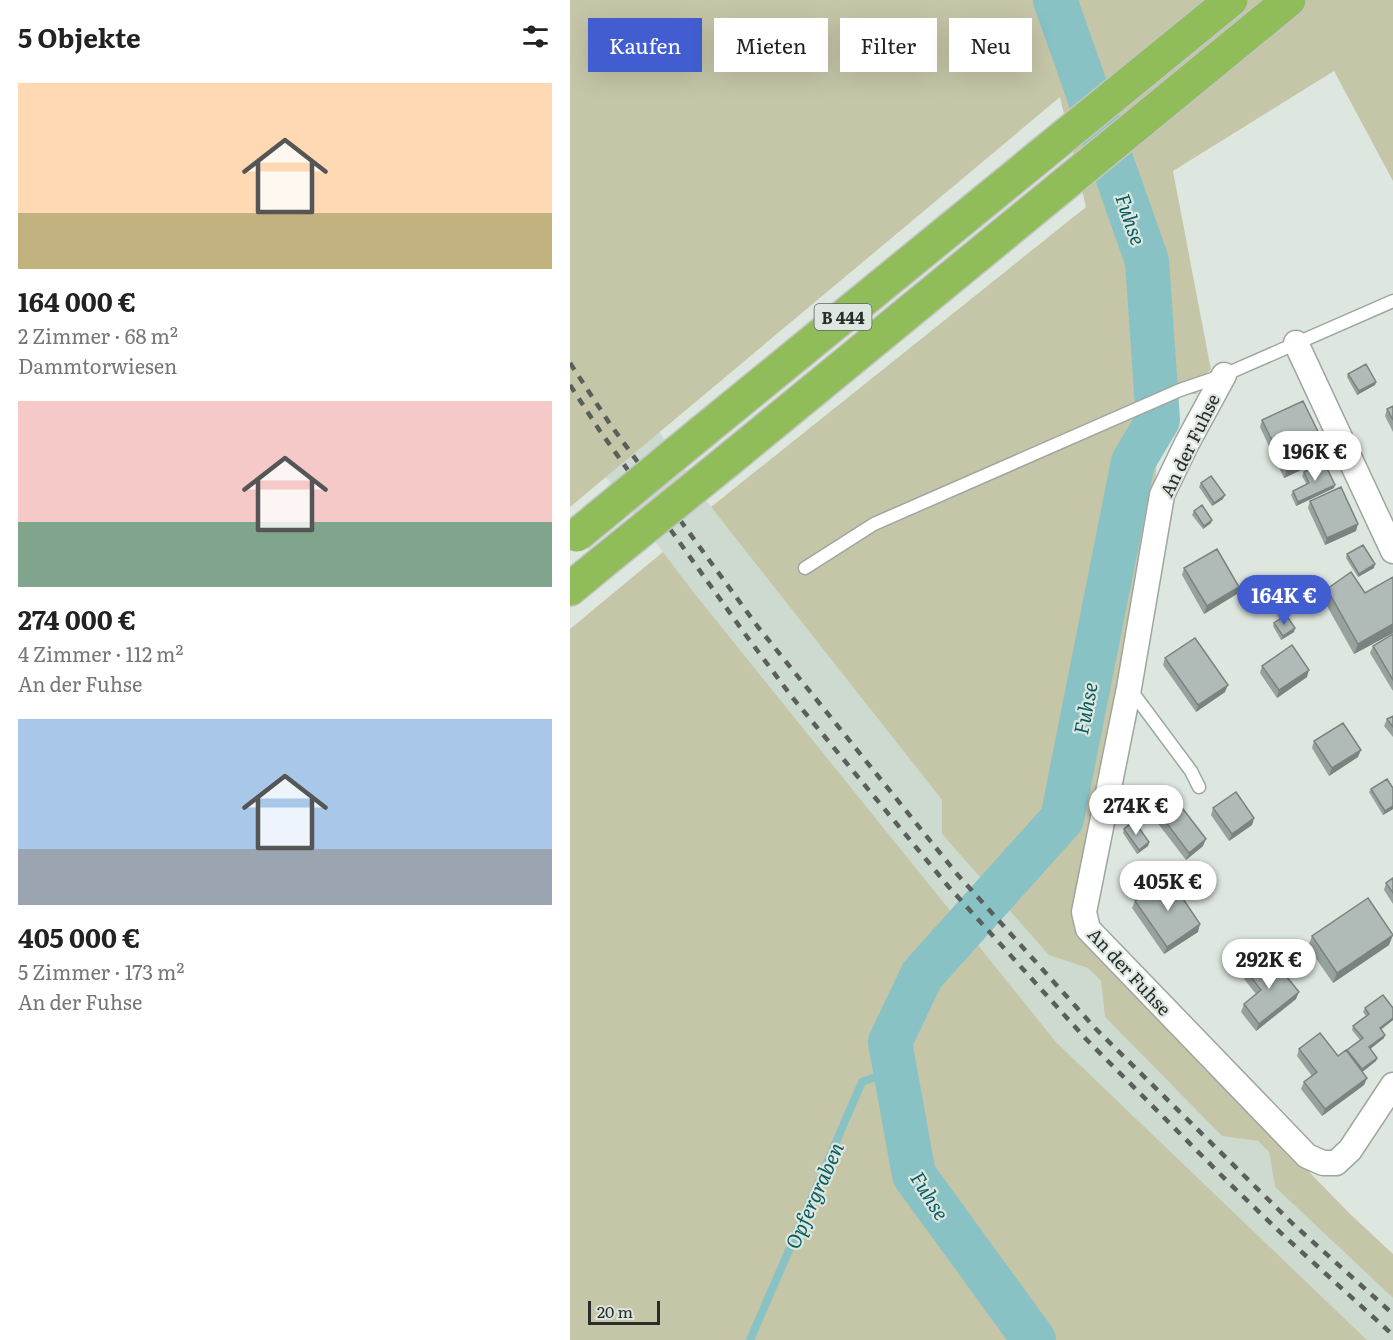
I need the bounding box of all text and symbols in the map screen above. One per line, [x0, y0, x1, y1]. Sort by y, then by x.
text: 5 Objekte [18, 17, 141, 56]
chip: Kaufen [588, 18, 702, 72]
chip: Mieten [714, 18, 828, 72]
chip: Filter [840, 18, 937, 72]
chip: Neu [949, 18, 1032, 72]
icon: filters [519, 20, 552, 53]
icon: home [231, 122, 339, 230]
water label: Fuhse [1109, 189, 1155, 249]
text: 164 000 € [18, 281, 136, 320]
road number: B 444 [814, 304, 872, 330]
text: 2 Zimmer · 68 m² [18, 320, 178, 350]
text: Dammtorwiesen [18, 350, 177, 380]
street label: An der Fuhse [1152, 389, 1226, 501]
pin: 196K € [1266, 431, 1364, 482]
text: 196K € [1282, 435, 1348, 465]
icon: home [231, 440, 339, 548]
pin: 164K € [1235, 575, 1333, 626]
text: 164K € [1251, 579, 1317, 609]
text: 274 000 € [18, 599, 136, 638]
text: 4 Zimmer · 112 m² [18, 638, 183, 668]
text: An der Fuhse [18, 668, 142, 698]
water label: Fuhse [1064, 679, 1104, 737]
icon: home [231, 758, 339, 866]
pin: 274K € [1087, 785, 1185, 836]
text: 274K € [1103, 789, 1169, 819]
pin: 405K € [1119, 861, 1217, 912]
text: 405K € [1134, 865, 1202, 895]
text: 405 000 € [18, 917, 140, 956]
street label: An der Fuhse [1082, 921, 1178, 1021]
pin: 292K € [1220, 939, 1318, 990]
text: 292K € [1236, 943, 1302, 973]
text: 5 Zimmer · 173 m² [18, 956, 184, 986]
text: An der Fuhse [18, 986, 142, 1016]
water label: Opfergraben [776, 1137, 850, 1253]
water label: Fuhse [904, 1165, 958, 1225]
scale bar [588, 1298, 660, 1326]
text: 20 m [597, 1299, 633, 1323]

